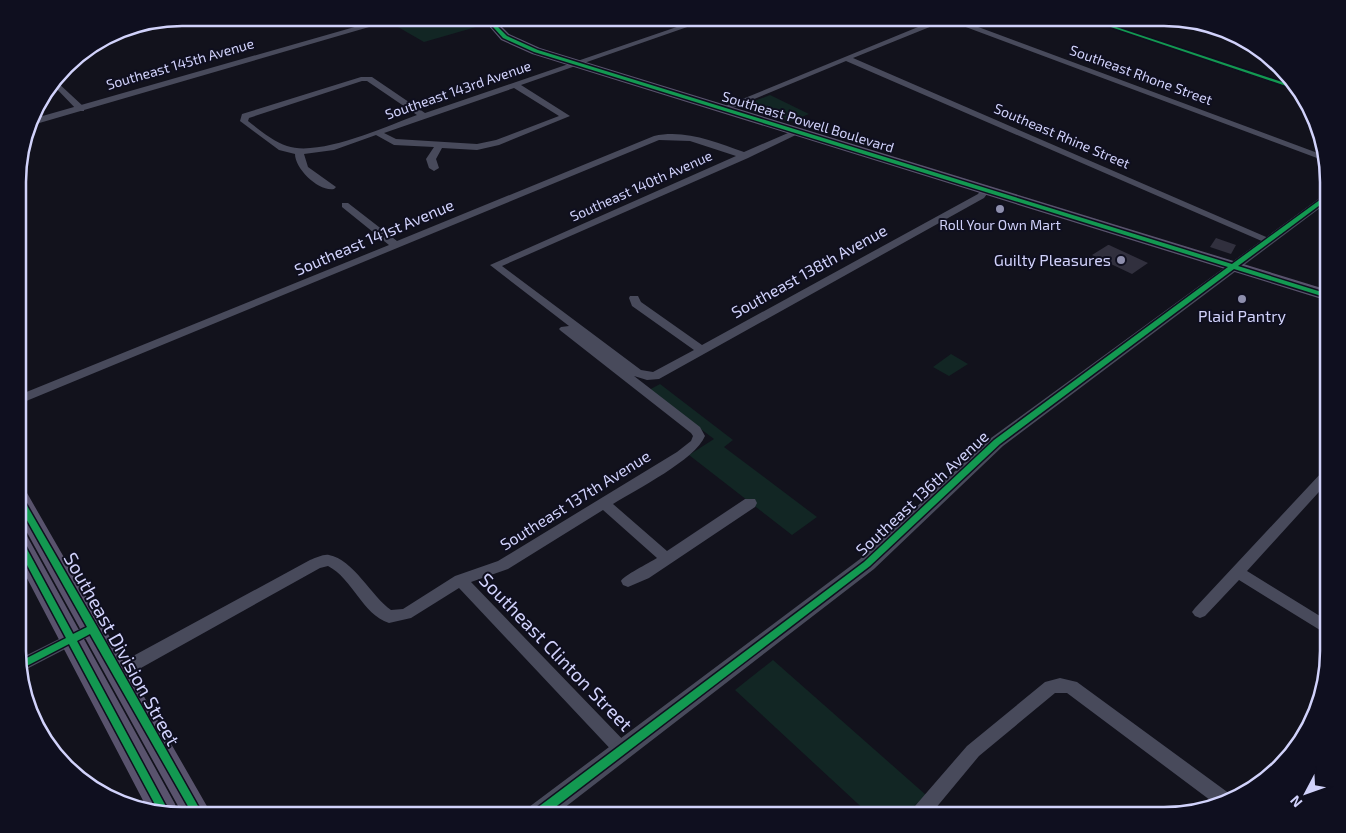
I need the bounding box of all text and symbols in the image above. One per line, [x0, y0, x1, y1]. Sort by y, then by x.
street label: Southeast 145th Avenue [104, 34, 256, 93]
street label: Southeast Rhone Street [1068, 41, 1215, 108]
street label: Southeast 143rd Avenue [383, 57, 533, 123]
street label: Southeast Powell Boulevard [720, 87, 896, 156]
street label: Southeast Rhine Street [992, 99, 1133, 172]
street label: Southeast 140th Avenue [567, 146, 715, 225]
street label: Southeast 141st Avenue [291, 194, 456, 279]
marker: Roll Your Own Mart [994, 203, 1006, 215]
place label: Roll Your Own Mart [939, 216, 1061, 233]
street label: Southeast 138th Avenue [728, 220, 890, 321]
place label: Guilty Pleasures [994, 250, 1111, 269]
marker: Guilty Pleasures [1115, 254, 1127, 266]
marker: Plaid Pantry [1236, 293, 1248, 305]
place label: Plaid Pantry [1198, 306, 1287, 325]
street label: Southeast 136th Avenue [851, 426, 992, 559]
street label: Southeast 137th Avenue [496, 446, 653, 554]
street label: Southeast Division Street [60, 548, 185, 750]
street label: Southeast Clinton Street [475, 568, 638, 735]
north arrow [1281, 768, 1331, 818]
text: N [1286, 792, 1306, 811]

